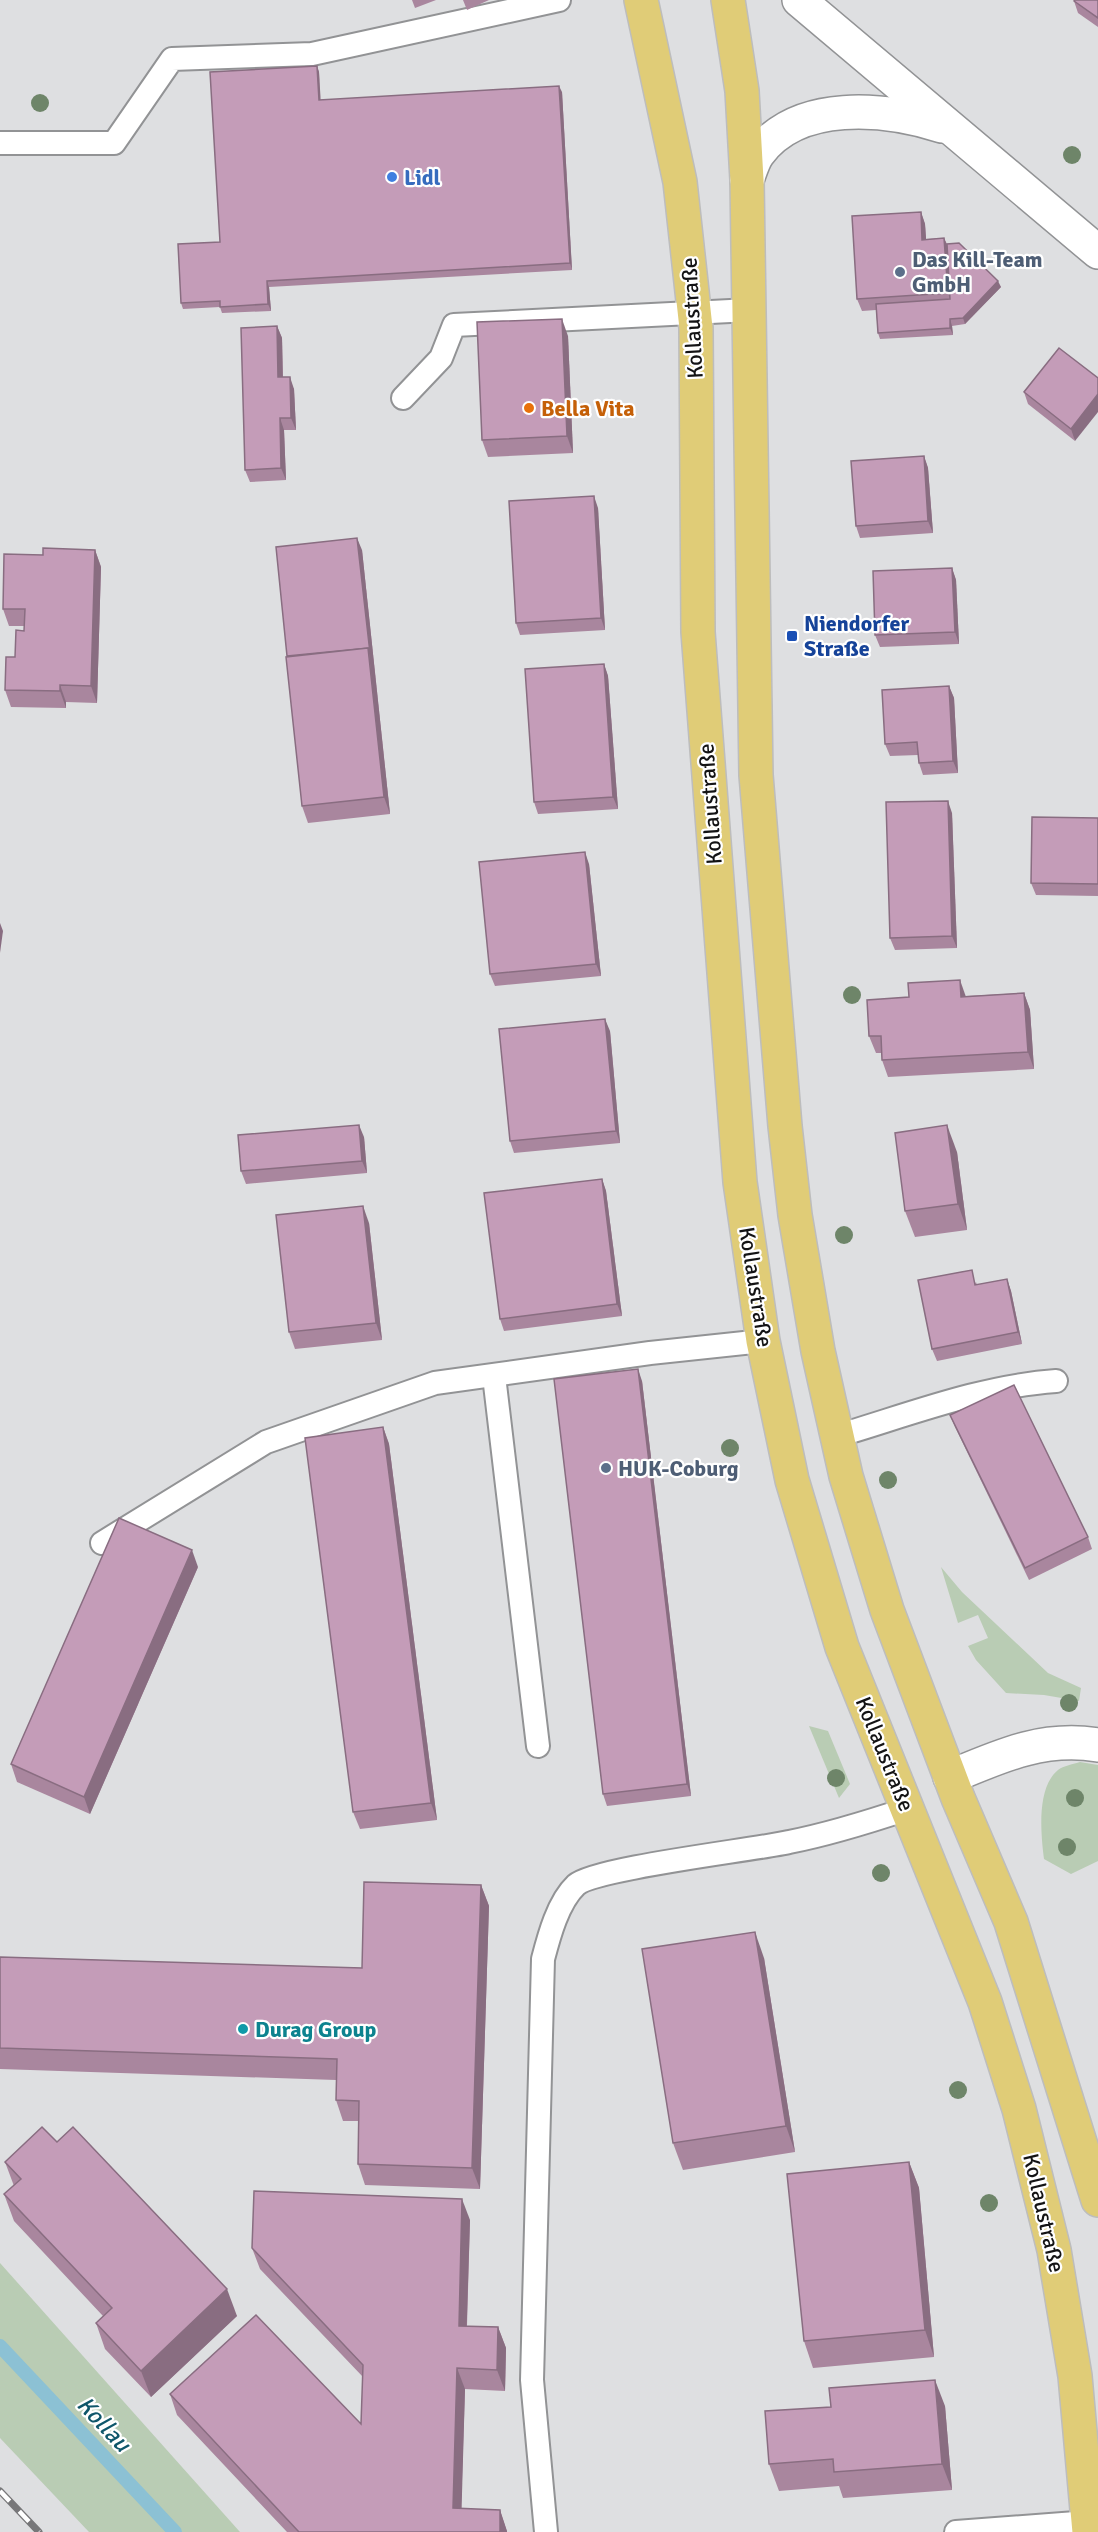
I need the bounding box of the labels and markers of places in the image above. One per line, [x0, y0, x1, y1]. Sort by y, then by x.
place label: Lidl [404, 164, 441, 191]
marker: Lidl [385, 170, 399, 184]
place label: Das Kill-Team GmbH [912, 246, 1043, 298]
marker: Das Kill-Team GmbH [893, 265, 907, 279]
place label: Bella Vita [541, 395, 635, 422]
marker: Bella Vita [522, 401, 536, 415]
place label: Niendorfer Straße [804, 610, 909, 662]
marker: Niendorfer Straße [785, 629, 799, 643]
place label: HUK-Coburg [618, 1455, 739, 1482]
marker: HUK-Coburg [599, 1461, 613, 1475]
place label: Durag Group [255, 2016, 376, 2043]
marker: Durag Group [236, 2022, 250, 2036]

